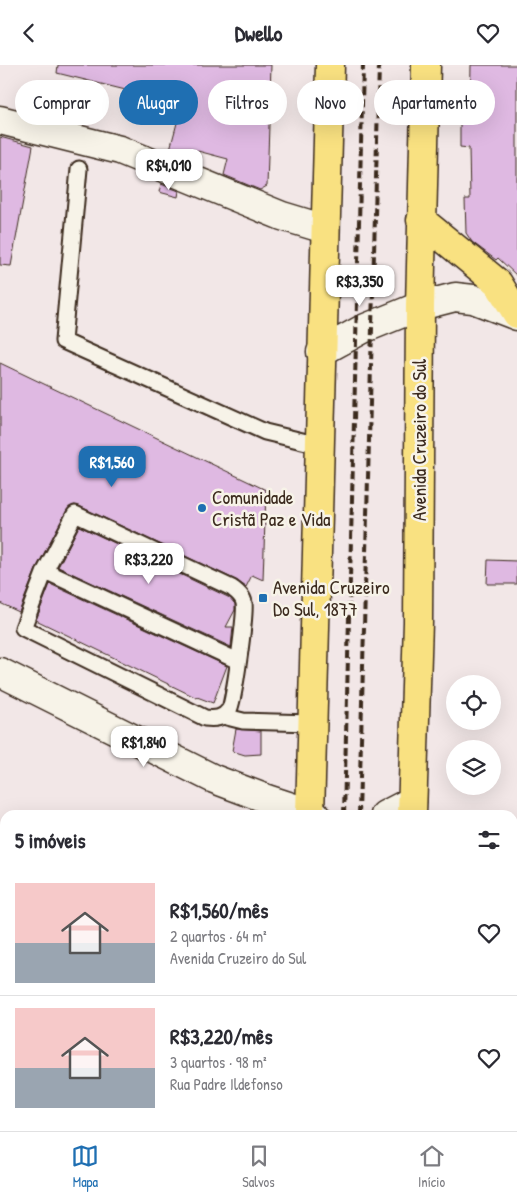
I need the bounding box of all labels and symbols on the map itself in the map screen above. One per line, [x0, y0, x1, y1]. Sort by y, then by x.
pin: R$4,010 [123, 149, 215, 191]
pin: R$3,350 [314, 265, 406, 307]
street label: Avenida Cruzeiro do Sul [406, 358, 432, 521]
pin: R$1,560 [66, 445, 158, 488]
place label: Comunidade Cristã Paz e Vida [212, 484, 331, 532]
marker: Comunidade Cristã Paz e Vida [196, 502, 208, 514]
pin: R$3,220 [103, 543, 195, 585]
place label: Avenida Cruzeiro Do Sul, 1877 [273, 574, 390, 622]
marker: Avenida Cruzeiro Do Sul, 1877 [257, 592, 269, 604]
pin: R$1,840 [98, 725, 190, 768]

